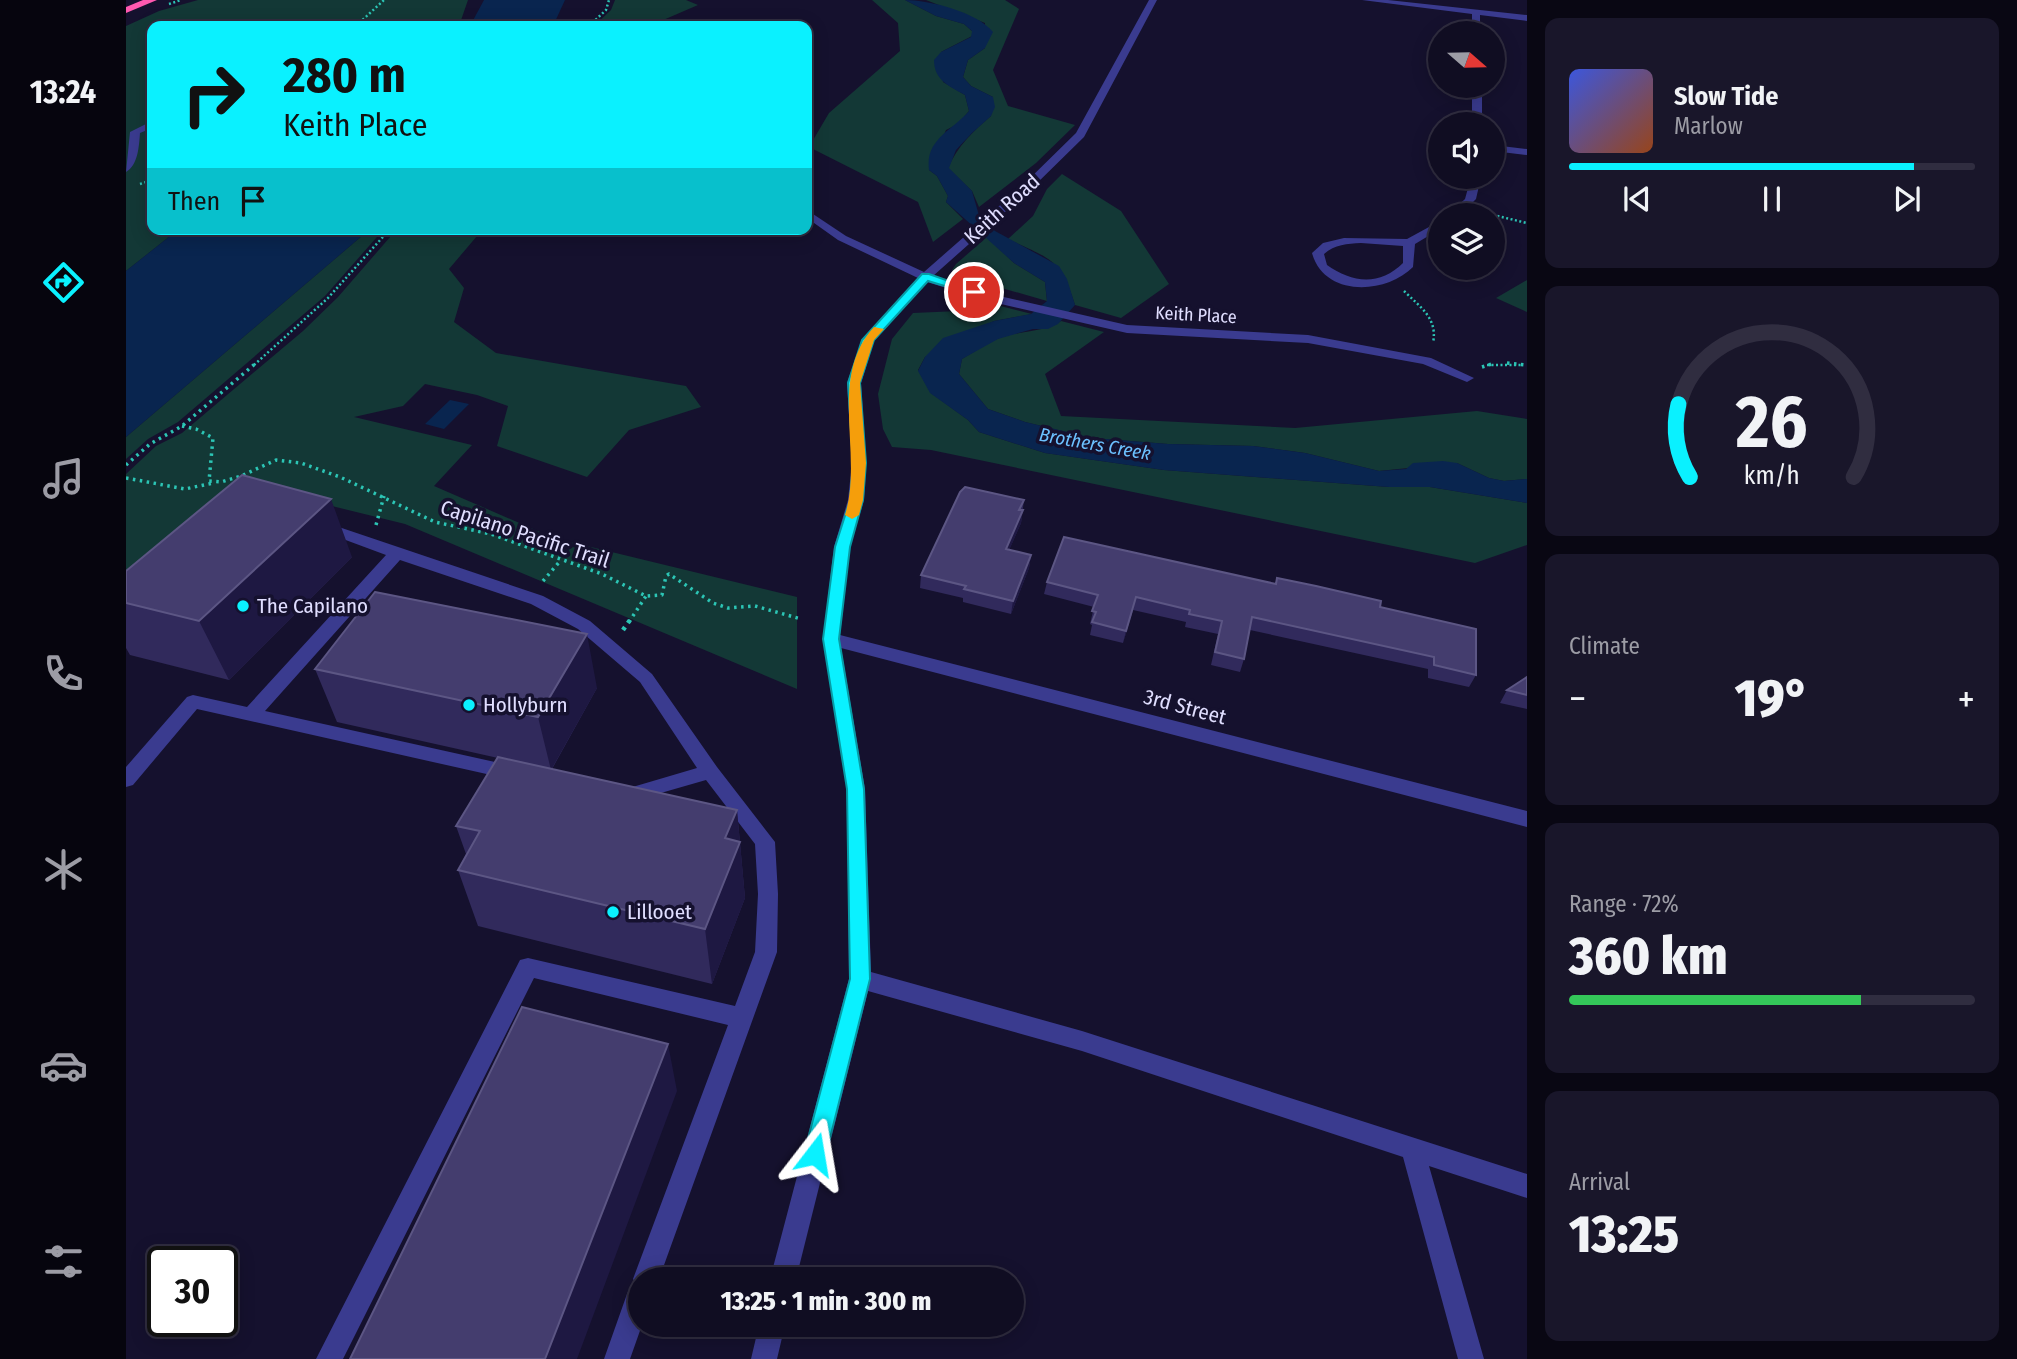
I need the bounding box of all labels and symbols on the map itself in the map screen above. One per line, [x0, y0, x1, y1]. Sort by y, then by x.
north arrow [1428, 21, 1505, 98]
street label: Keith Road [959, 168, 1045, 250]
pin [944, 262, 1004, 322]
street label: Keith Place [1155, 302, 1237, 328]
water label: Brothers Creek [1037, 423, 1153, 465]
street label: Capilano Pacific Trail [437, 494, 613, 574]
place label: The Capilano [257, 593, 368, 619]
marker: The Capilano [235, 598, 251, 614]
street label: 3rd Street [1141, 684, 1229, 730]
place label: Hollyburn [483, 692, 568, 718]
marker: Hollyburn [461, 697, 477, 713]
place label: Lillooet [627, 899, 692, 925]
marker: Lillooet [605, 904, 621, 920]
position arrow [778, 1117, 852, 1191]
speed limit sign: 30 [147, 1246, 238, 1337]

